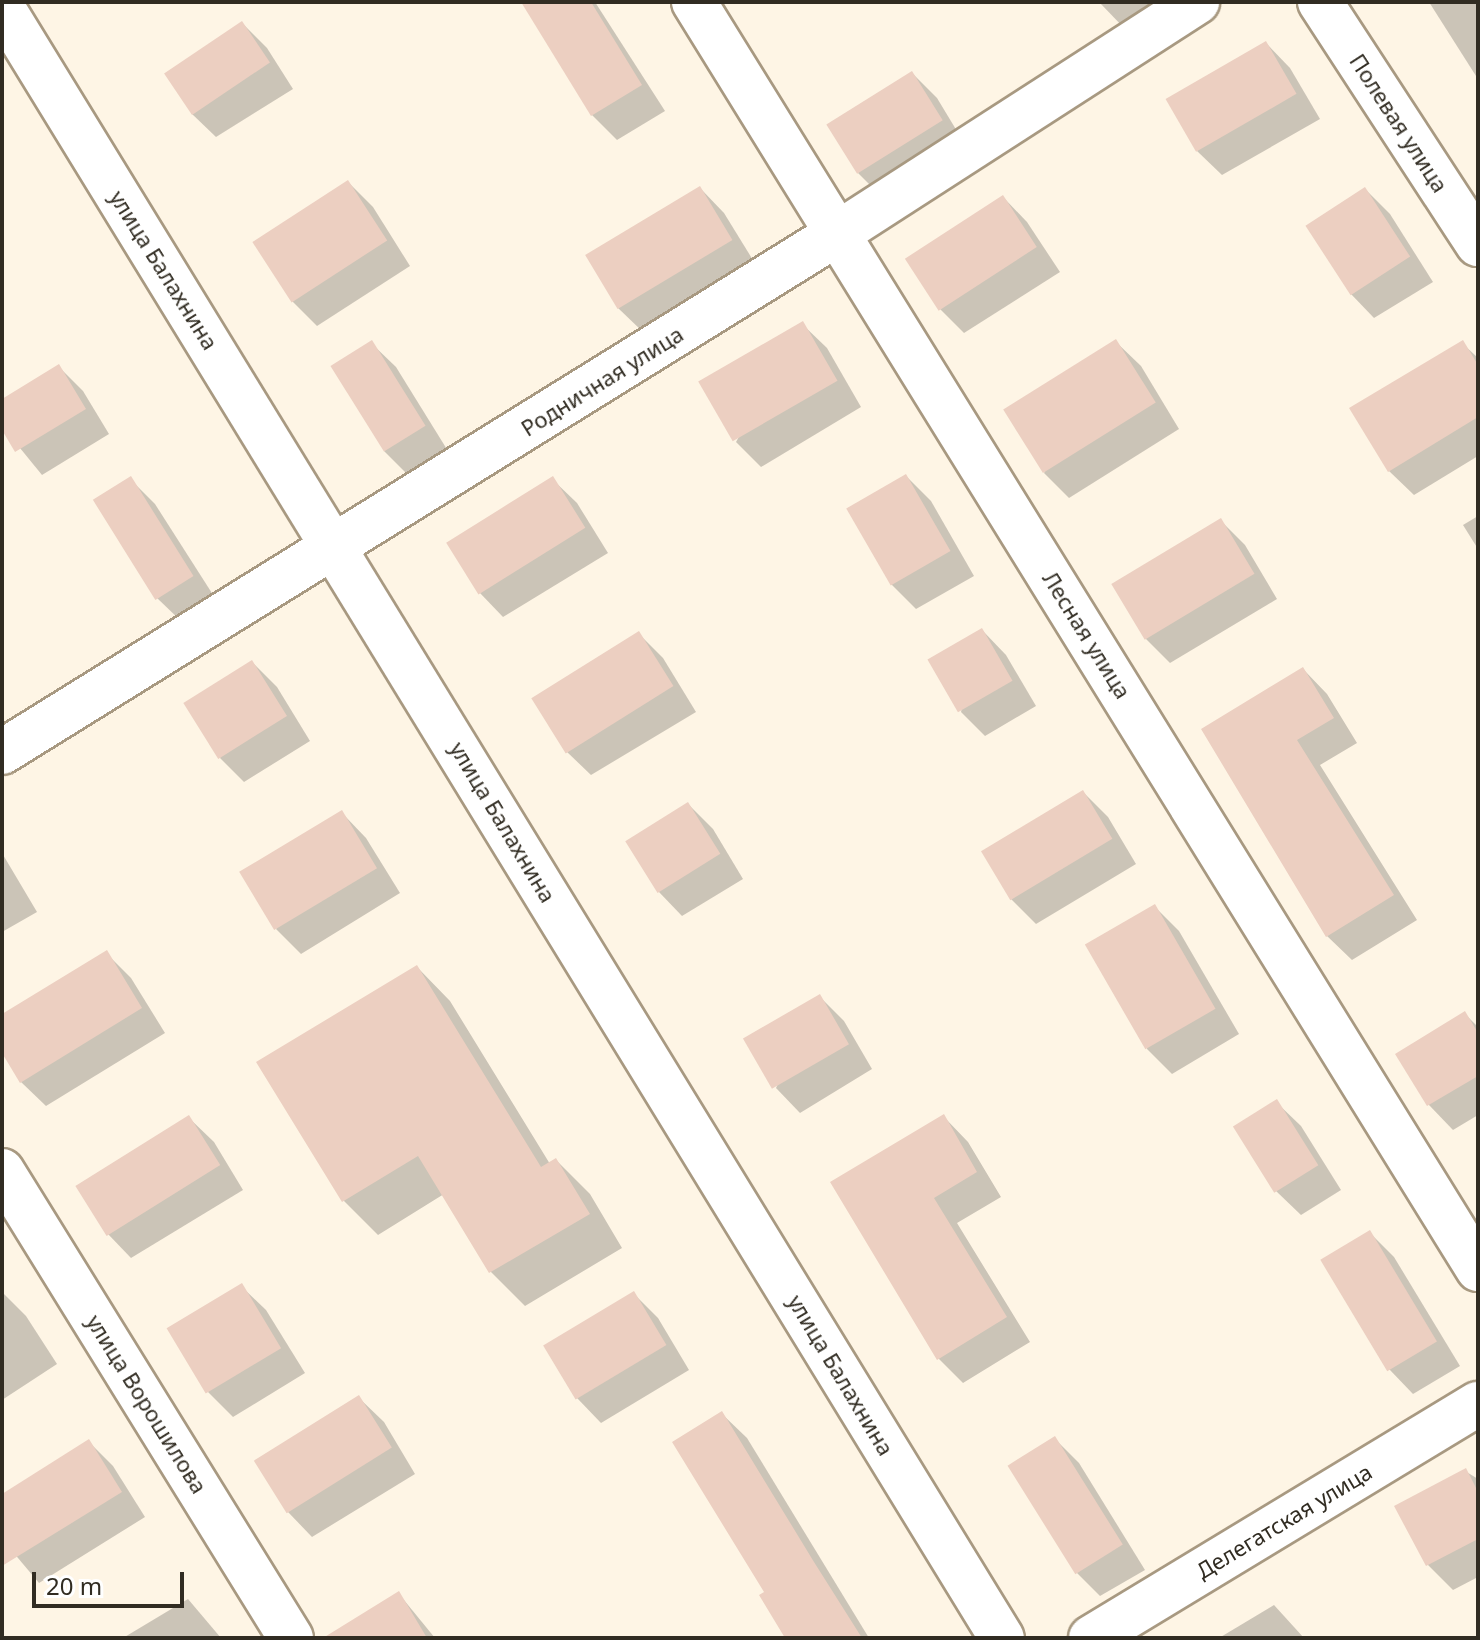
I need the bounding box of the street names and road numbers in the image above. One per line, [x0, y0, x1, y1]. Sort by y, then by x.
street label: Полевая улица [1344, 49, 1454, 197]
street label: улица Балахнина [104, 186, 224, 354]
street label: Родничная улица [516, 321, 688, 441]
street label: Лесная улица [1037, 567, 1137, 703]
street label: улица Балахнина [445, 737, 561, 907]
street label: улица Балахнина [783, 1290, 899, 1460]
street label: улица Ворошилова [81, 1310, 213, 1498]
street label: Делегатская улица [1192, 1458, 1376, 1584]

